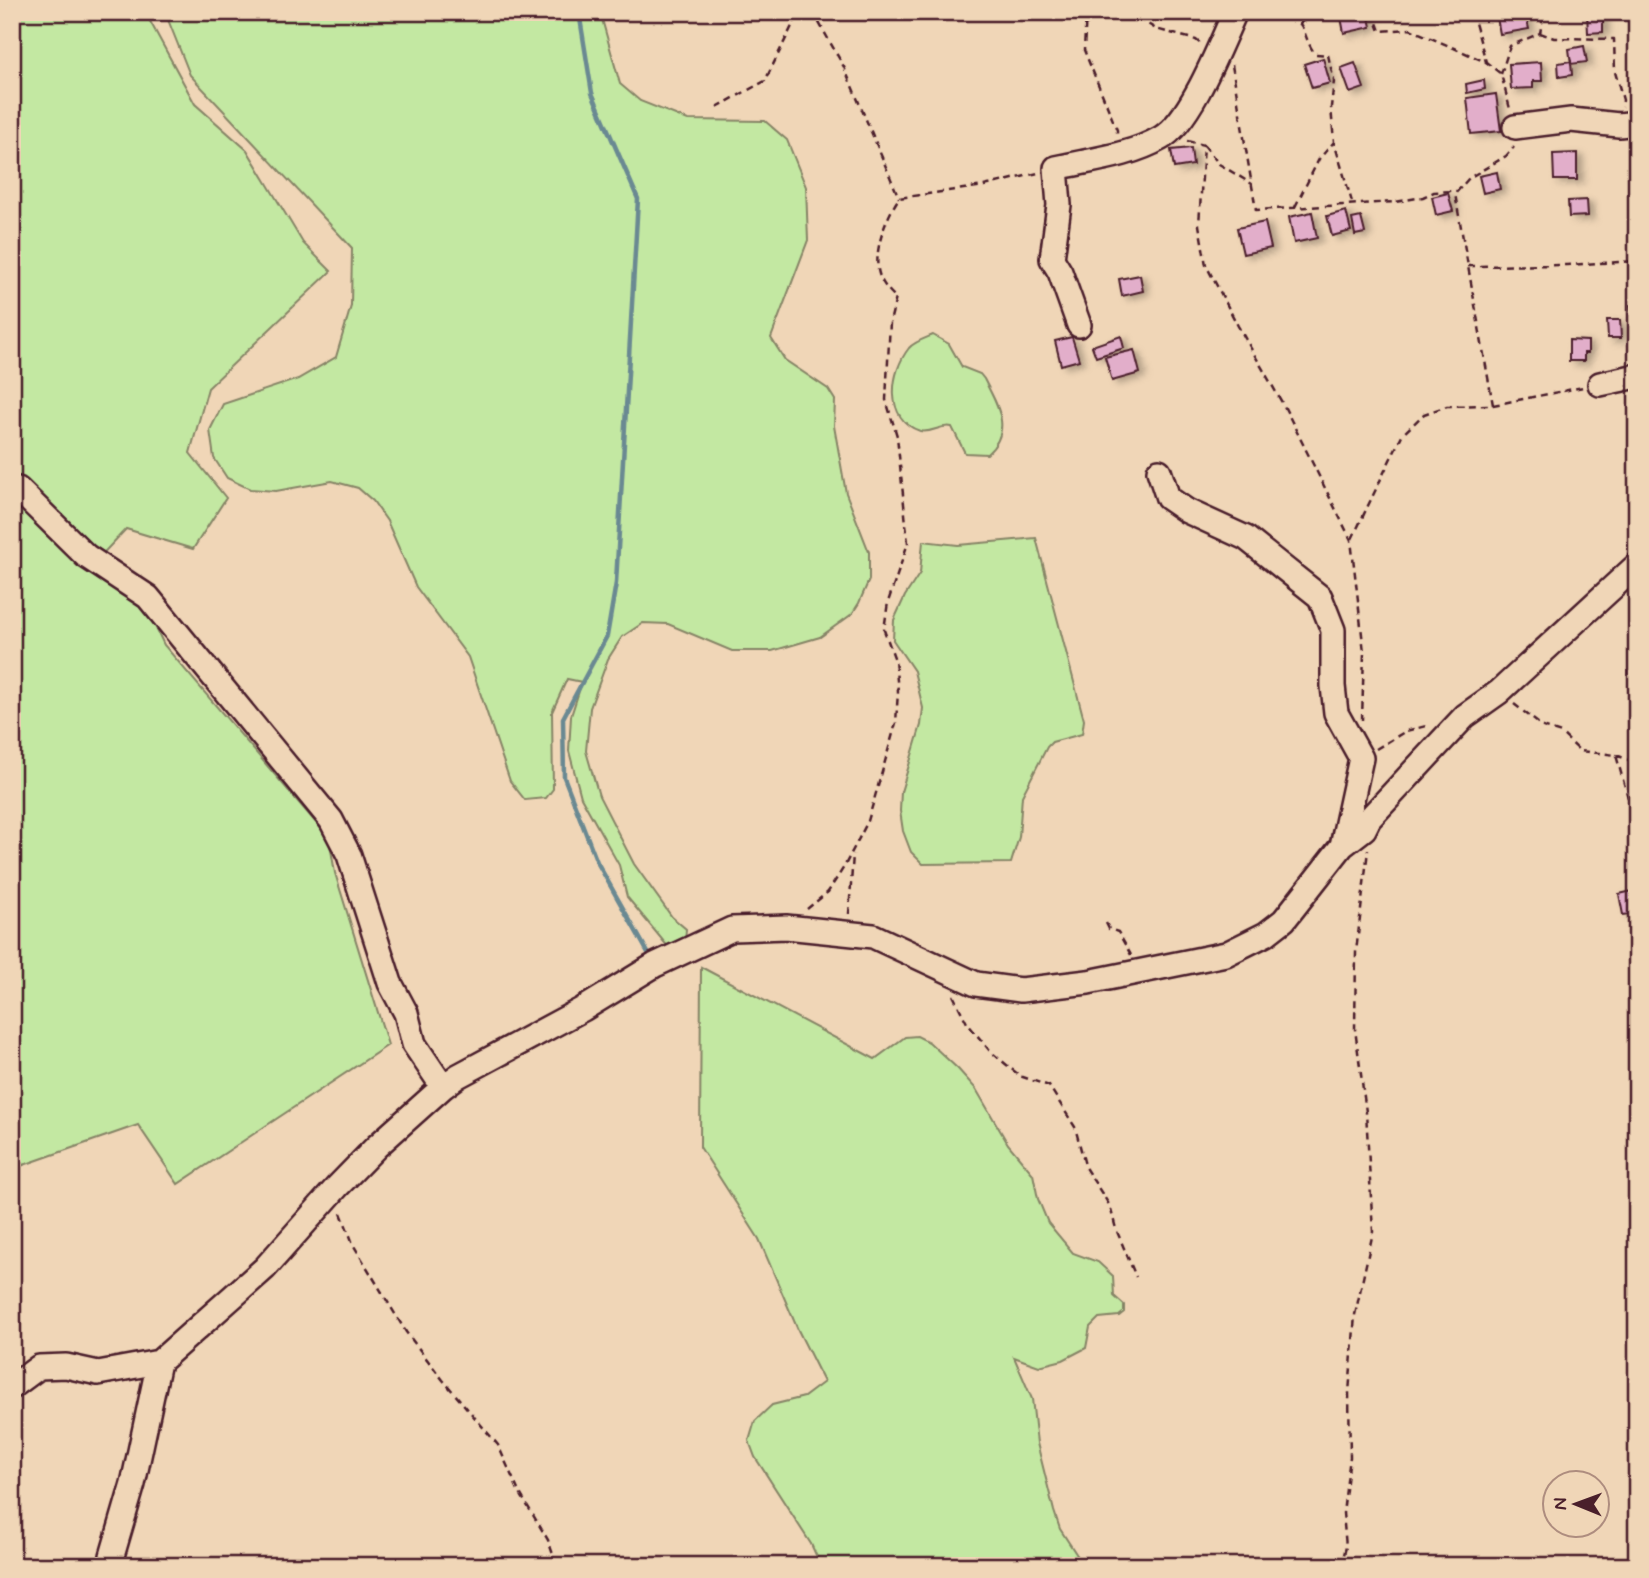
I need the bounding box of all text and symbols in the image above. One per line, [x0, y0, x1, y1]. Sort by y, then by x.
north arrow [1540, 1470, 1610, 1540]
text: N [1548, 1497, 1573, 1510]

